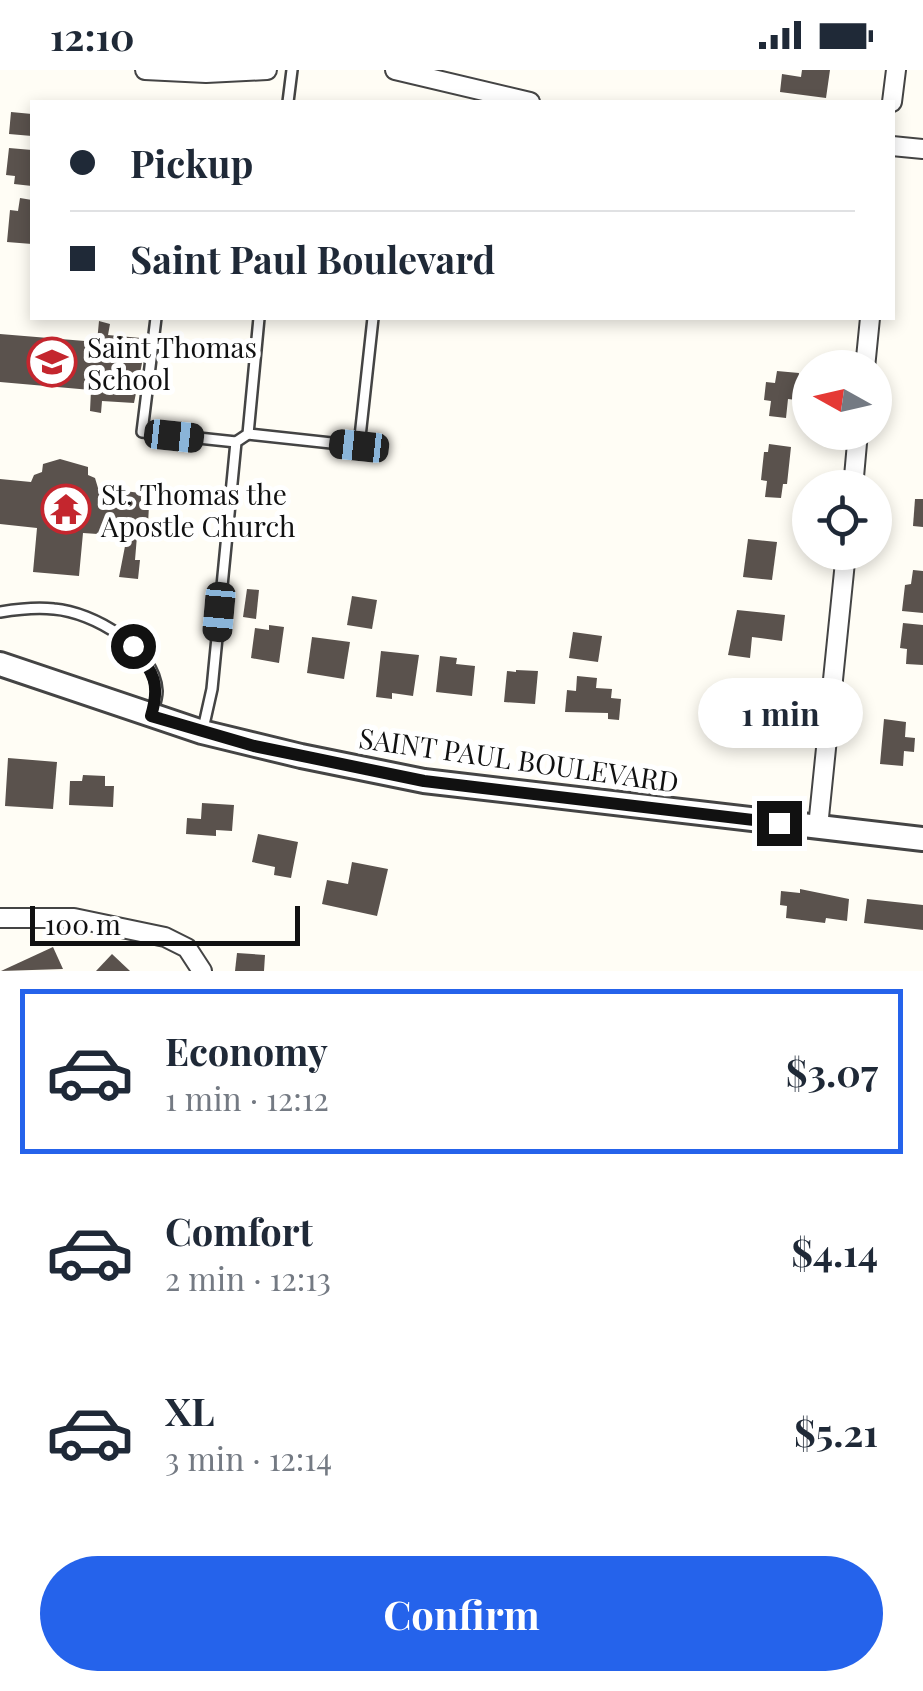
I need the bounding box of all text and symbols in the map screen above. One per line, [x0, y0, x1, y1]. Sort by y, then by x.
text: 12:10 [50, 10, 135, 61]
text: Pickup [130, 137, 253, 188]
text: Saint Paul Boulevard [130, 233, 495, 284]
place label: Saint Thomas School [87, 328, 257, 397]
school or university icon: Saint Thomas School [26, 336, 78, 388]
north arrow [792, 350, 892, 450]
map controls [792, 350, 892, 570]
car [143, 418, 205, 454]
car [328, 428, 390, 464]
button: locate [792, 470, 892, 570]
place label: St. Thomas the Apostle Church [100, 475, 296, 544]
temple icon: St. Thomas the Apostle Church [40, 483, 92, 535]
car [201, 581, 237, 643]
route start [111, 624, 156, 669]
callout: 1 min [696, 678, 862, 748]
text: 1 min [741, 691, 820, 734]
street label: SAINT PAUL BOULEVARD [357, 718, 681, 800]
route end [757, 801, 802, 846]
scale bar [30, 901, 300, 946]
text: 100 m [45, 905, 121, 942]
text: Economy [165, 1025, 328, 1076]
icon: car [45, 1027, 135, 1117]
text: $3.07 [786, 1046, 878, 1097]
text: 1 min · 12:12 [165, 1076, 329, 1119]
text: Comfort [165, 1205, 313, 1256]
icon: car [45, 1207, 135, 1297]
text: $4.14 [791, 1226, 878, 1277]
text: 2 min · 12:13 [165, 1256, 331, 1299]
text: XL [165, 1385, 214, 1436]
icon: car [45, 1387, 135, 1477]
text: $5.21 [794, 1406, 878, 1457]
text: 3 min · 12:14 [165, 1436, 332, 1479]
button: Confirm [40, 1556, 883, 1671]

